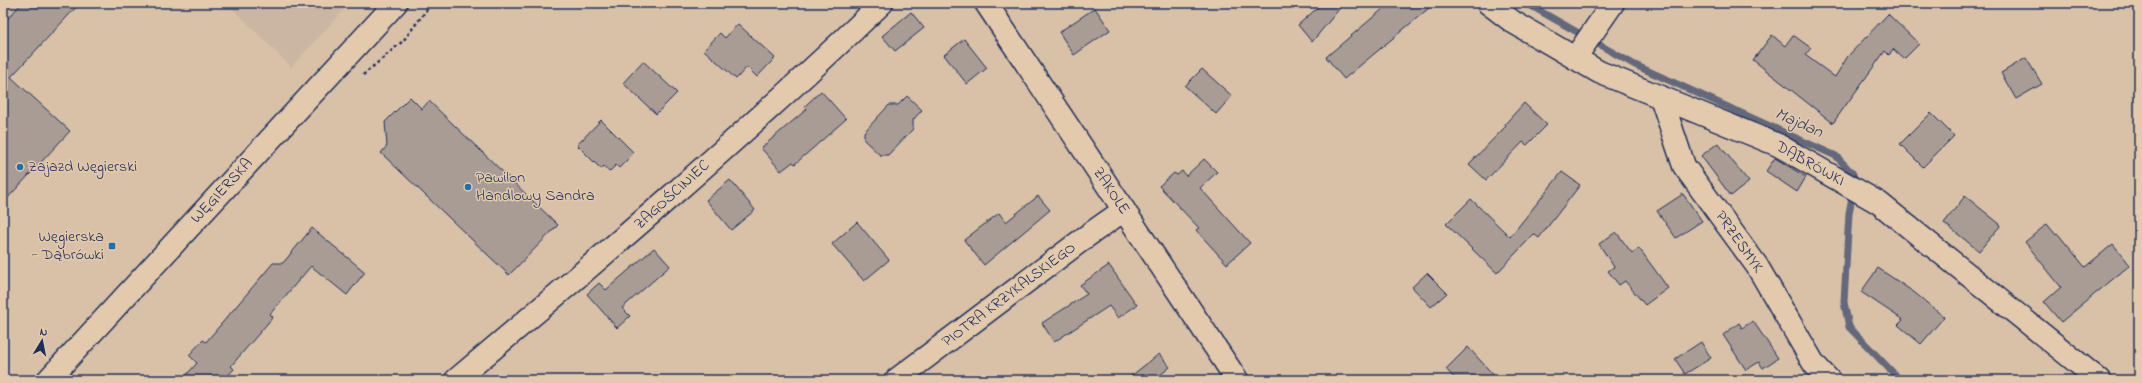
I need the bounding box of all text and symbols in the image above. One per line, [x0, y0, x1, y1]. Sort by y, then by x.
water label: Majdan [1771, 101, 1827, 145]
street label: DĄBRÓWKI [1770, 135, 1849, 193]
street label: WĘGIERSKA [185, 153, 259, 229]
street label: ZAGOŚCINIEC [629, 154, 715, 236]
place label: Zajazd Węgierski [28, 155, 137, 179]
marker: Zajazd Węgierski [15, 162, 25, 172]
street label: ZAKOLE [1086, 162, 1136, 220]
place label: Pawilon Handlowy Sandra [476, 166, 595, 208]
marker: Pawilon Handlowy Sandra [463, 182, 473, 192]
street label: PRZESMYK [1709, 206, 1769, 278]
place label: Węgierska - Dąbrówki [32, 225, 104, 267]
street label: PIOTRA KRZYKALSKIEGO [937, 236, 1081, 354]
marker: Węgierska - Dąbrówki [107, 241, 117, 251]
north arrow [22, 321, 62, 361]
text: N [39, 324, 49, 341]

